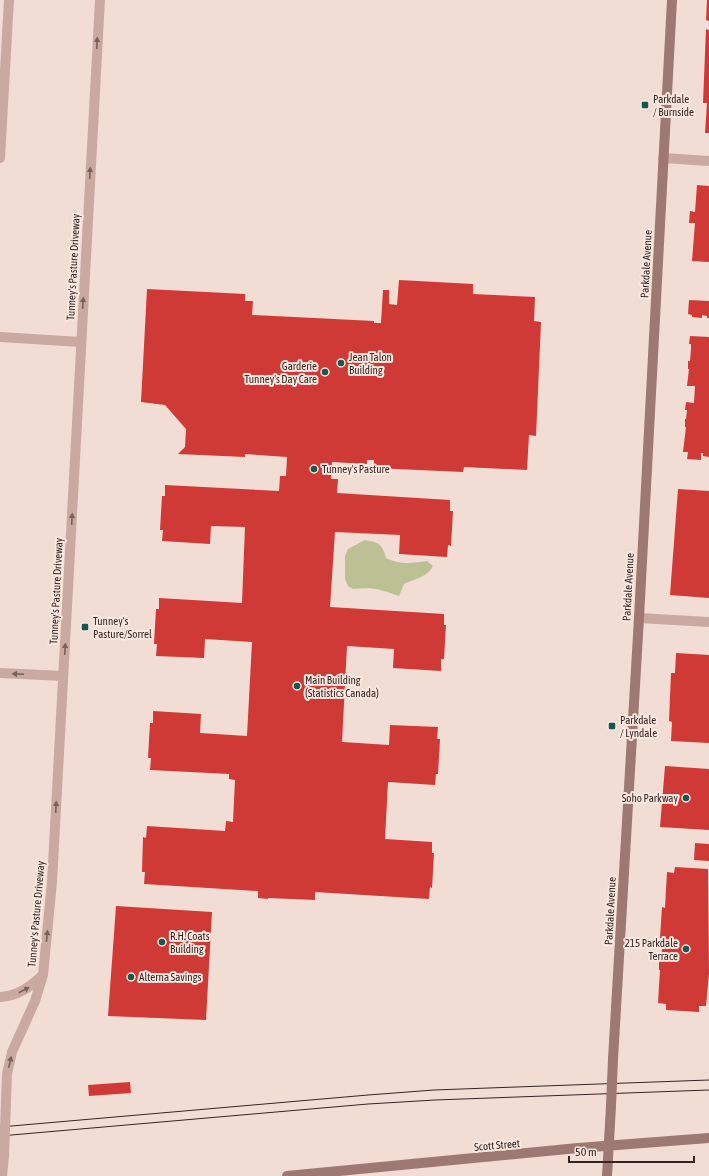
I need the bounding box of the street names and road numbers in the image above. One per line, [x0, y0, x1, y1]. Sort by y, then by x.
street label: Tunney's Pasture Driveway [64, 213, 82, 321]
street label: Parkdale Avenue [638, 230, 654, 298]
street label: Tunney's Pasture Driveway [47, 537, 65, 645]
street label: Parkdale Avenue [620, 553, 636, 621]
street label: Tunney's Pasture Driveway [25, 860, 47, 968]
street label: Parkdale Avenue [602, 877, 618, 945]
street label: Scott Street [474, 1137, 520, 1153]

